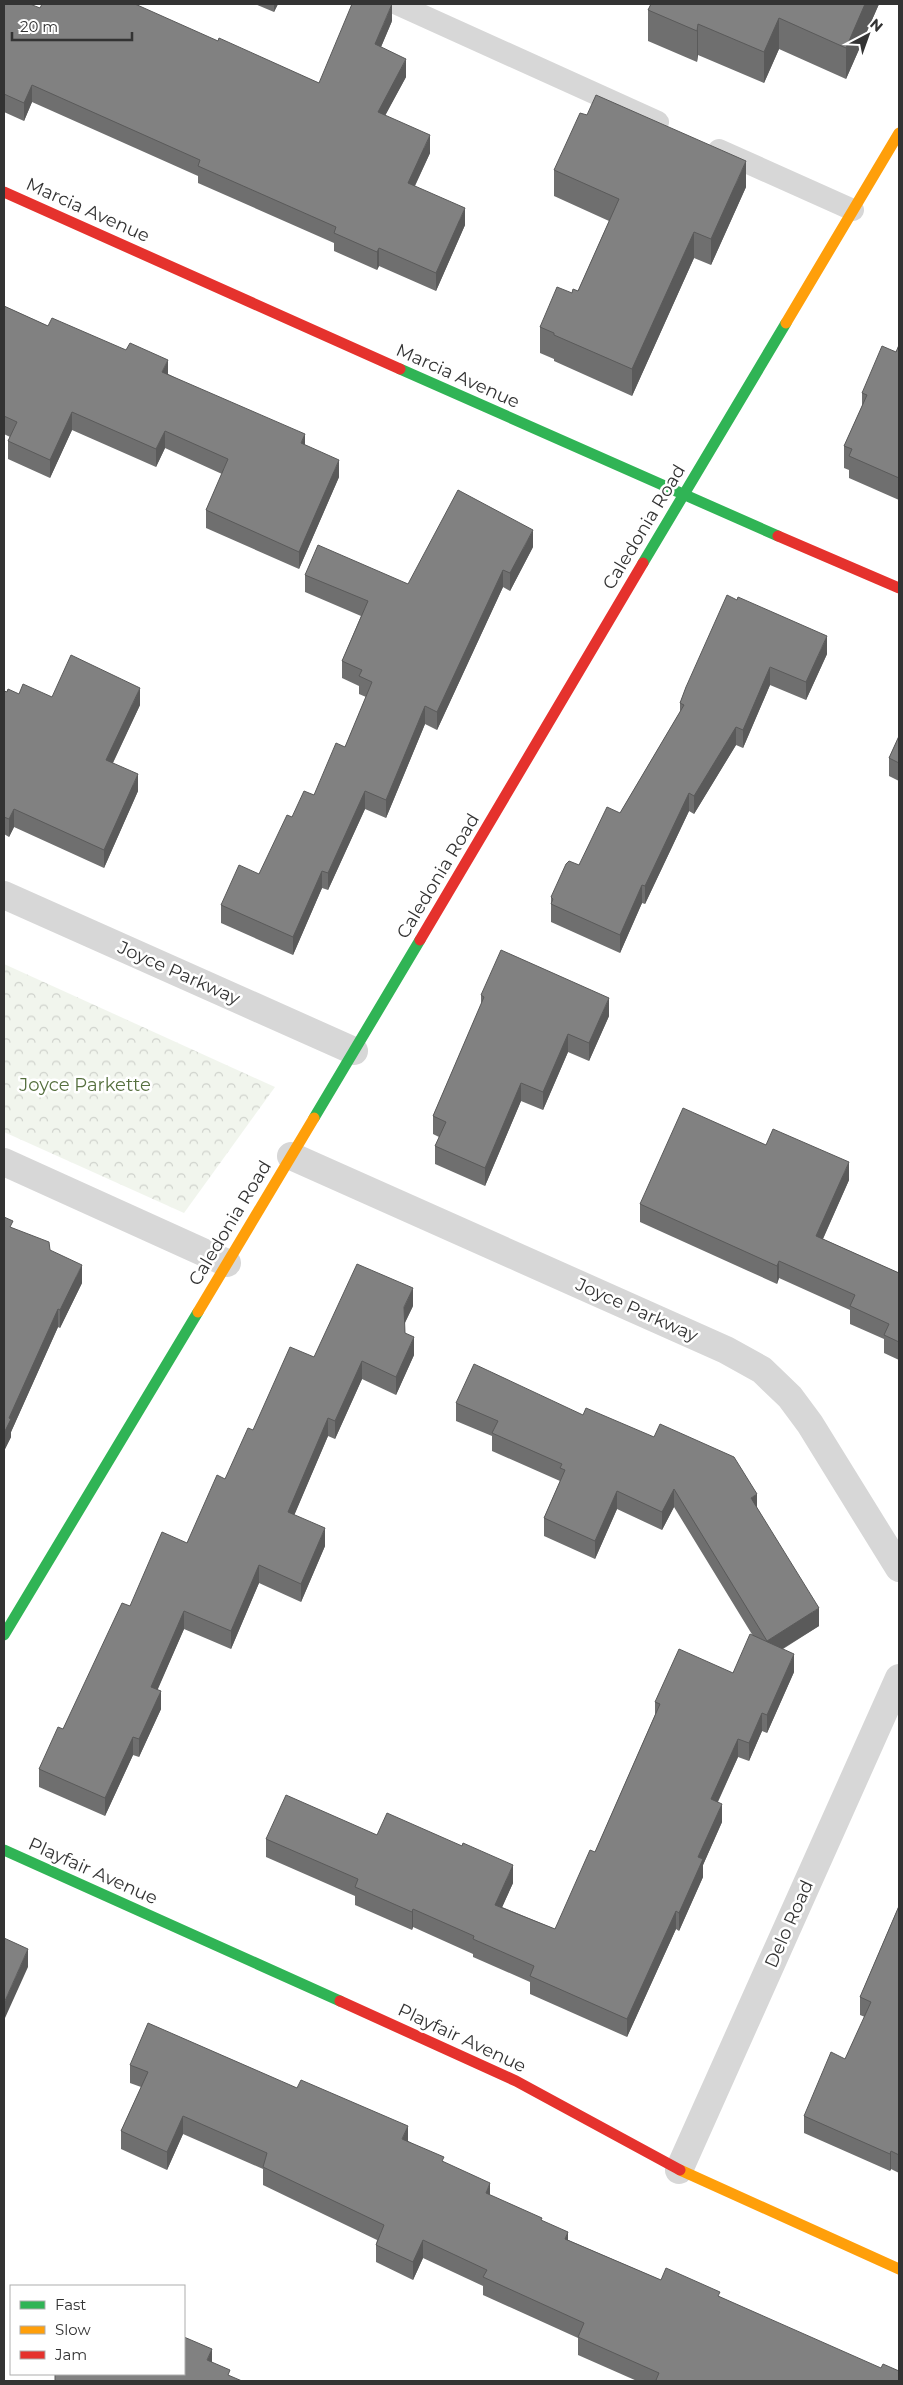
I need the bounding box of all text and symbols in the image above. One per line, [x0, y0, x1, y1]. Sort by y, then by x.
scale bar [12, 10, 132, 42]
north arrow [843, 10, 893, 60]
text: N [866, 15, 887, 36]
text: 20 m [20, 17, 58, 36]
street label: Marcia Avenue [23, 173, 153, 247]
street label: Marcia Avenue [393, 339, 523, 413]
street label: Caledonia Road [598, 461, 690, 593]
street label: Caledonia Road [392, 810, 484, 942]
street label: Joyce Parkway [114, 936, 244, 1010]
park label: Joyce Parkette [18, 1074, 151, 1096]
street label: Caledonia Road [184, 1157, 276, 1289]
street label: Joyce Parkway [572, 1273, 702, 1347]
street label: Playfair Avenue [25, 1833, 161, 1909]
street label: Delo Road [760, 1877, 818, 1971]
street label: Playfair Avenue [394, 1999, 530, 2077]
legend [10, 2285, 185, 2375]
text: Fast [55, 2295, 86, 2314]
text: Slow [55, 2320, 91, 2339]
text: Jam [54, 2345, 87, 2364]

